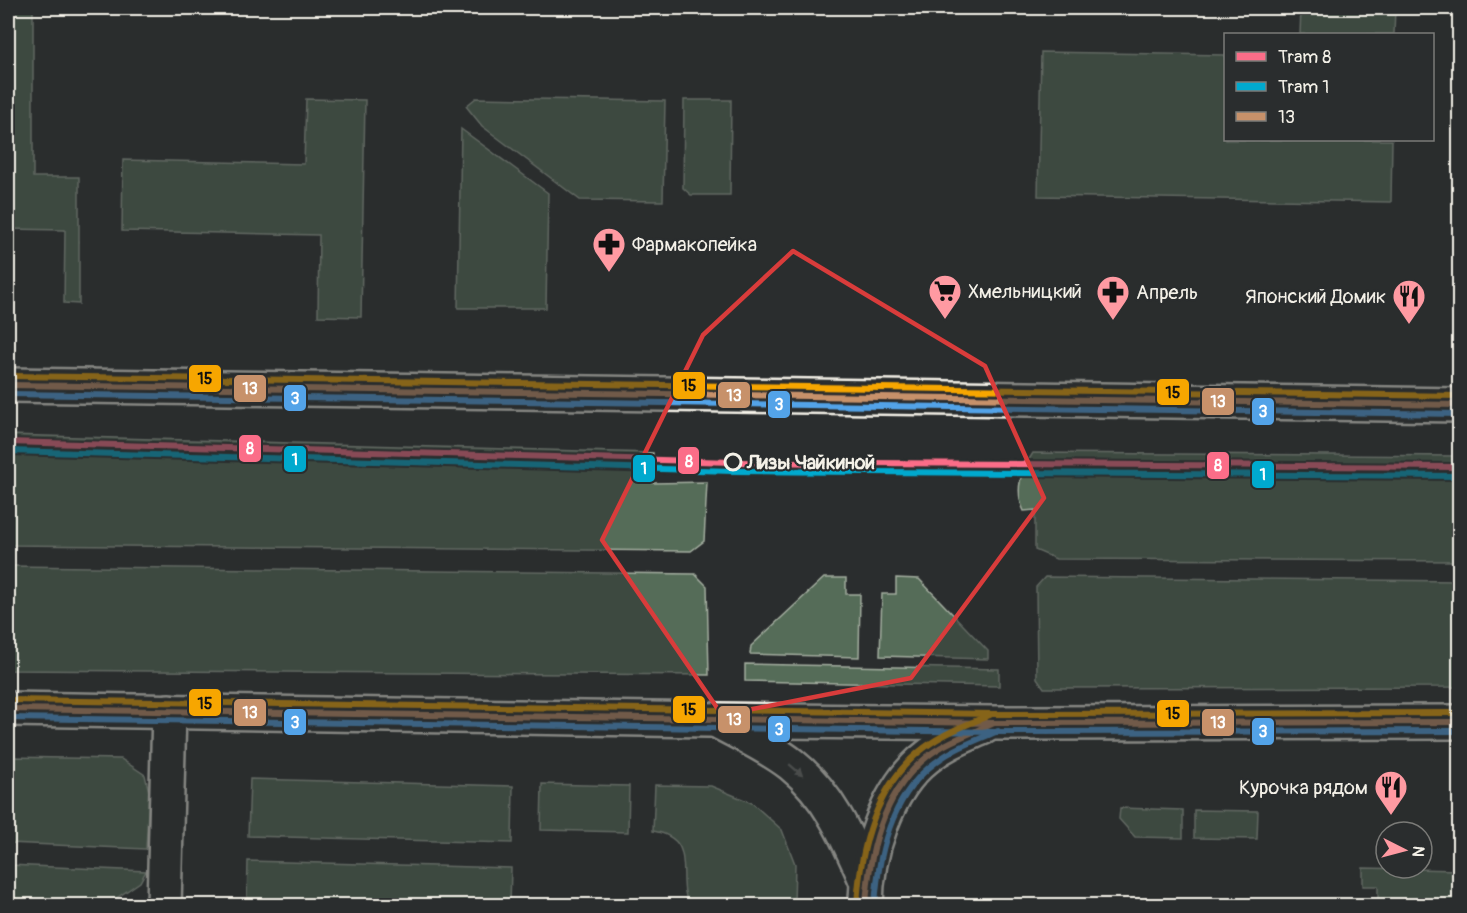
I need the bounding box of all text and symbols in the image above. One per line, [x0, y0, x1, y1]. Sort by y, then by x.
legend [1224, 33, 1434, 141]
text: Tram 8 [1278, 46, 1331, 69]
text: Tram 1 [1278, 76, 1329, 99]
text: 13 [1278, 106, 1295, 129]
pharmacy icon: Фармакопейка [591, 226, 627, 273]
place label: Фармакопейка [632, 232, 757, 257]
supermarket icon: Хмельницкий [927, 273, 963, 320]
pharmacy icon: Апрель [1095, 274, 1131, 321]
restaurant icon: Японский Домик [1391, 278, 1427, 325]
place label: Хмельницкий [968, 279, 1082, 304]
place label: Апрель [1136, 280, 1198, 305]
place label: Японский Домик [1245, 284, 1386, 309]
line badge: 15 [188, 364, 222, 393]
text: 15 [198, 369, 213, 389]
line badge: 15 [672, 371, 706, 400]
line badge: 13 [233, 374, 267, 403]
text: 15 [682, 376, 697, 396]
line badge: 15 [1156, 378, 1190, 406]
text: 13 [242, 379, 258, 399]
line badge: 13 [717, 381, 751, 409]
text: 15 [1166, 383, 1181, 403]
line badge: 3 [283, 384, 307, 412]
text: 13 [726, 386, 742, 406]
line badge: 13 [1201, 387, 1235, 416]
text: 3 [291, 389, 300, 409]
line badge: 3 [767, 390, 791, 419]
text: 13 [1210, 392, 1226, 412]
text: 3 [775, 395, 784, 415]
line badge: 3 [1251, 397, 1275, 426]
text: 3 [1259, 402, 1268, 422]
line badge: 8 [238, 434, 262, 463]
text: 8 [246, 439, 254, 459]
line badge: 1 [283, 445, 307, 473]
line badge: 8 [677, 446, 700, 475]
text: 1 [292, 450, 298, 470]
place label: Лизы Чайкиной [746, 450, 875, 475]
line badge: 8 [1206, 451, 1230, 480]
text: 8 [685, 452, 693, 472]
marker: Лизы Чайкиной [724, 453, 742, 471]
line badge: 1 [632, 454, 656, 483]
text: 8 [1214, 456, 1222, 476]
text: 1 [641, 459, 647, 479]
line badge: 1 [1251, 460, 1275, 489]
text: 1 [1260, 465, 1266, 485]
line badge: 15 [188, 688, 222, 717]
text: 15 [198, 694, 213, 714]
line badge: 15 [672, 695, 706, 724]
line badge: 13 [233, 698, 267, 727]
line badge: 15 [1156, 699, 1190, 728]
text: 15 [682, 700, 697, 720]
text: 13 [242, 703, 258, 723]
text: 15 [1166, 704, 1181, 724]
line badge: 13 [717, 705, 751, 734]
line badge: 3 [283, 708, 307, 736]
line badge: 13 [1201, 708, 1235, 737]
text: 13 [726, 710, 742, 730]
text: 3 [291, 713, 300, 733]
text: 13 [1210, 713, 1226, 733]
line badge: 3 [767, 715, 791, 743]
line badge: 3 [1251, 717, 1275, 746]
text: 3 [775, 720, 784, 740]
text: 3 [1259, 722, 1268, 742]
one-way arrow [788, 763, 804, 776]
restaurant icon: Курочка рядом [1373, 769, 1409, 816]
place label: Курочка рядом [1239, 775, 1368, 800]
north arrow [1374, 820, 1434, 880]
text: N [1407, 845, 1428, 858]

